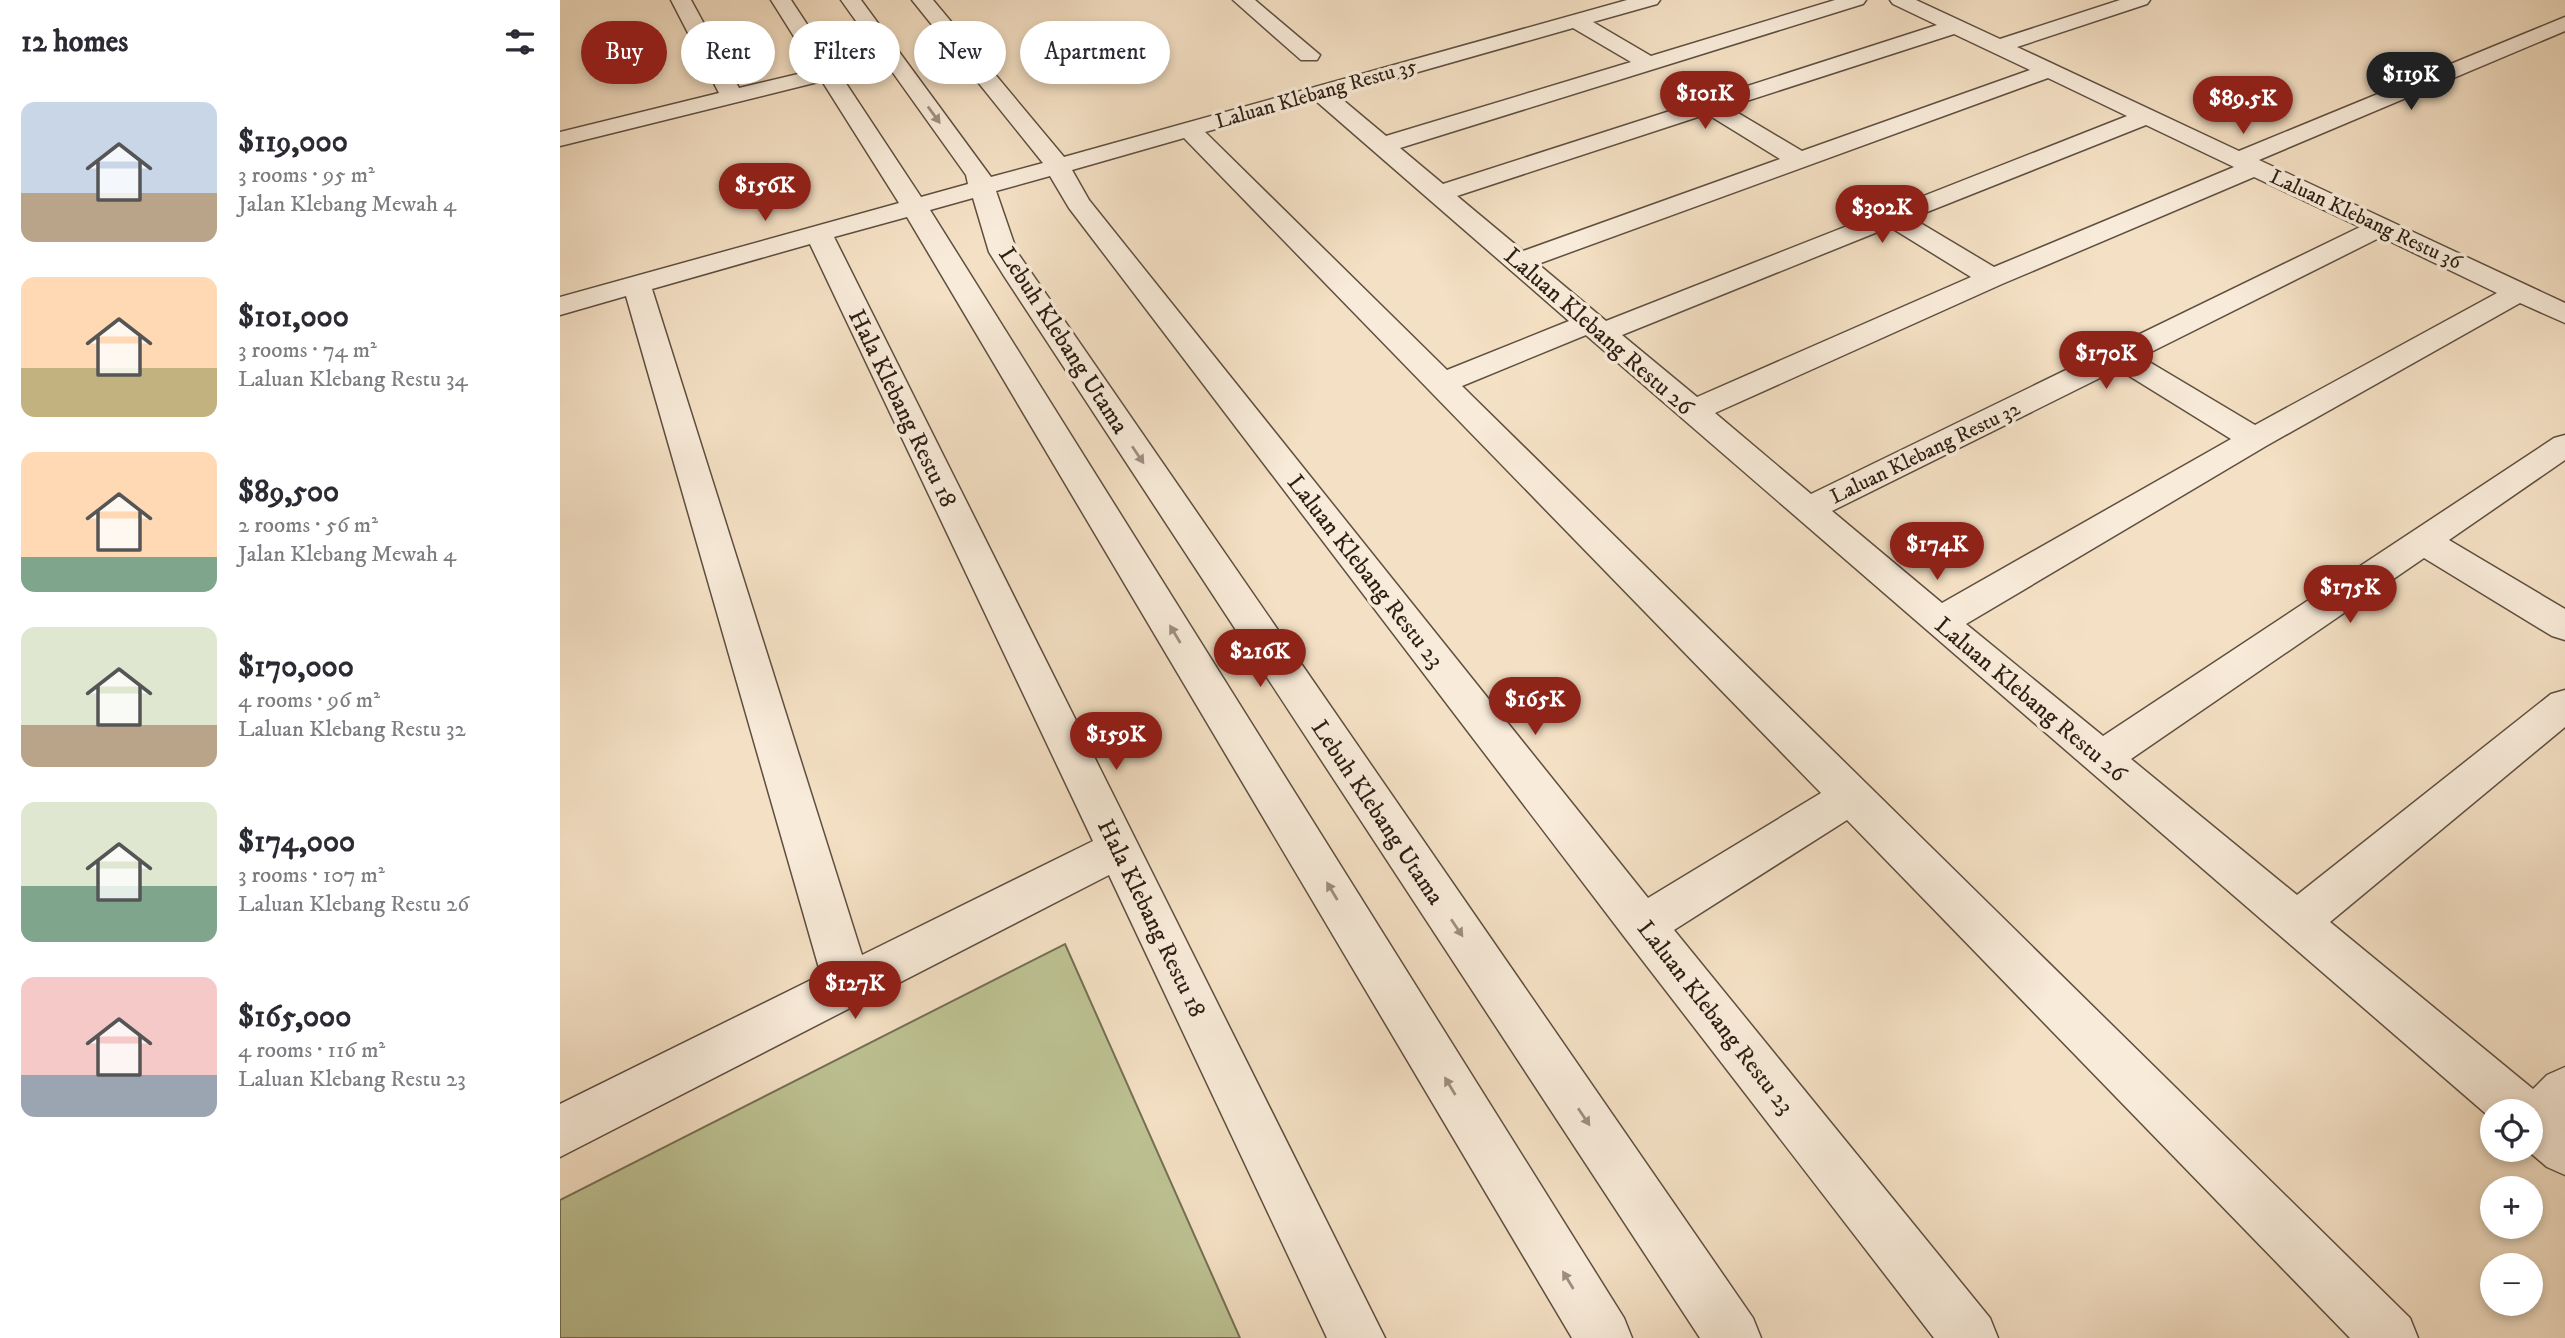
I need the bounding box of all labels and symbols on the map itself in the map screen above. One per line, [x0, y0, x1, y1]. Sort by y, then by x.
pin: $119K [2362, 52, 2460, 112]
street label: Laluan Klebang Restu 35 [1213, 53, 1420, 135]
pin: $101K [1656, 72, 1754, 131]
pin: $89.5K [2186, 76, 2300, 136]
one-way arrow [927, 106, 941, 124]
pin: $156K [716, 164, 814, 223]
street label: Laluan Klebang Restu 36 [2266, 164, 2467, 276]
pin: $302K [1833, 186, 1931, 245]
street label: Lebuh Klebang Utama [992, 241, 1135, 440]
street label: Laluan Klebang Restu 26 [1497, 241, 1700, 423]
street label: Hala Klebang Restu 18 [841, 304, 963, 512]
pin: $170K [2057, 332, 2155, 391]
street label: Laluan Klebang Restu 32 [1826, 395, 2025, 510]
one-way arrow [1131, 446, 1145, 464]
street label: Laluan Klebang Restu 23 [1280, 469, 1450, 675]
pin: $174K [1888, 522, 1986, 582]
pin: $175K [2301, 566, 2399, 625]
street label: Laluan Klebang Restu 26 [1928, 611, 2134, 790]
one-way arrow [1168, 625, 1181, 644]
pin: $216K [1211, 630, 1309, 689]
pin: $165K [1486, 678, 1584, 737]
pin: $159K [1067, 712, 1165, 772]
street label: Lebuh Klebang Utama [1304, 714, 1451, 911]
street label: Hala Klebang Restu 18 [1090, 814, 1212, 1022]
one-way arrow [1325, 882, 1338, 901]
street label: Laluan Klebang Restu 23 [1630, 915, 1800, 1121]
one-way arrow [1450, 918, 1463, 938]
pin: $127K [806, 962, 904, 1021]
one-way arrow [1444, 1076, 1456, 1095]
one-way arrow [1577, 1107, 1590, 1127]
one-way arrow [1562, 1270, 1575, 1289]

